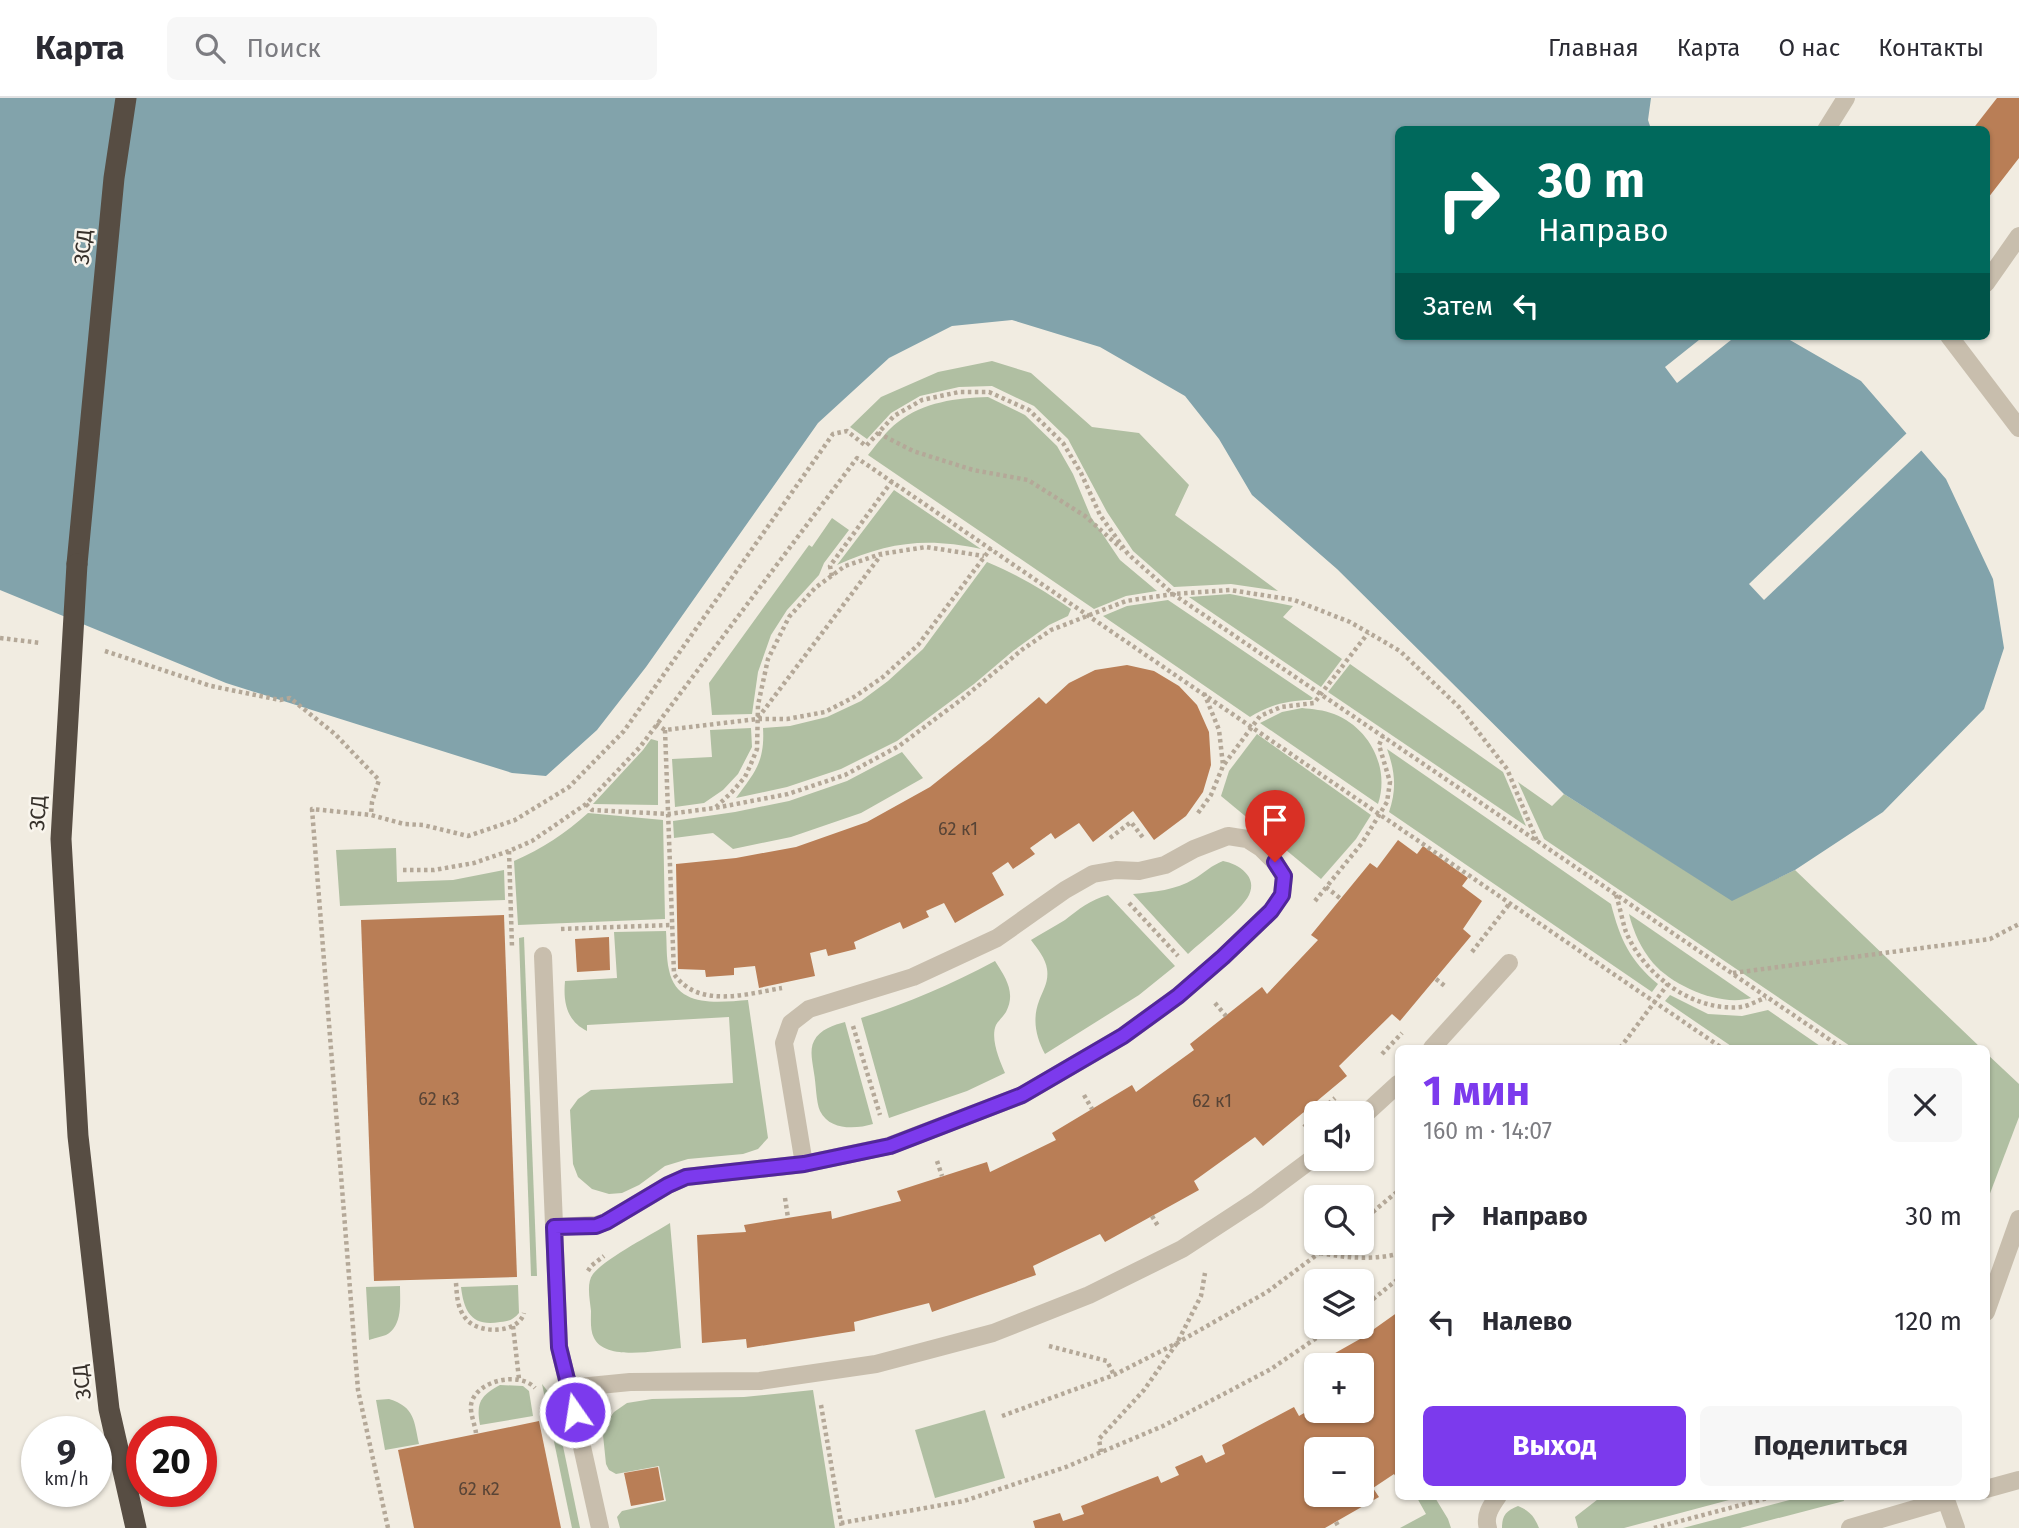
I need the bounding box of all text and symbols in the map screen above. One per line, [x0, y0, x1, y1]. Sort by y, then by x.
search box [167, 17, 657, 80]
text: Карта [35, 28, 125, 68]
icon: search [191, 29, 229, 67]
text: Поиск [247, 33, 321, 64]
text: Главная [1548, 34, 1639, 62]
text: Карта [1677, 34, 1740, 62]
text: О нас [1778, 34, 1840, 62]
text: Контакты [1878, 34, 1984, 62]
text: 30 m [1538, 151, 1645, 210]
icon: right [1423, 154, 1514, 245]
text: Направо [1538, 211, 1669, 249]
street label: ЗСД [69, 228, 97, 266]
icon: left [1507, 287, 1545, 325]
text: Затем [1423, 291, 1493, 322]
pin [1245, 790, 1305, 862]
street label: ЗСД [24, 795, 52, 831]
icon: arrive [1256, 801, 1294, 839]
house number: 62 к1 [938, 818, 978, 840]
text: 1 мин [1423, 1066, 1530, 1116]
button: close [1888, 1068, 1962, 1142]
house number: 62 к3 [418, 1088, 460, 1110]
house number: 62 к1 [1192, 1090, 1232, 1112]
map controls [1304, 1101, 1374, 1507]
button: sound [1304, 1101, 1374, 1171]
text: 160 m · 14:07 [1423, 1117, 1552, 1145]
button: search [1304, 1185, 1374, 1255]
icon: right [1423, 1198, 1461, 1236]
text: Направо [1482, 1201, 1588, 1232]
text: 30 m [1905, 1201, 1962, 1232]
button: layers [1304, 1269, 1374, 1339]
icon: left [1423, 1303, 1461, 1341]
text: Налево [1482, 1306, 1572, 1337]
text: 120 m [1894, 1306, 1962, 1337]
button: + [1304, 1353, 1374, 1423]
street label: ЗСД [67, 1363, 97, 1401]
position arrow [538, 1375, 612, 1449]
button: Выход [1423, 1406, 1686, 1486]
button: Поделиться [1700, 1406, 1962, 1486]
speed limit sign: 20 [126, 1416, 217, 1507]
text: 9 [57, 1431, 76, 1473]
button: − [1304, 1437, 1374, 1507]
text: km/h [44, 1468, 89, 1490]
house number: 62 к2 [458, 1478, 500, 1500]

